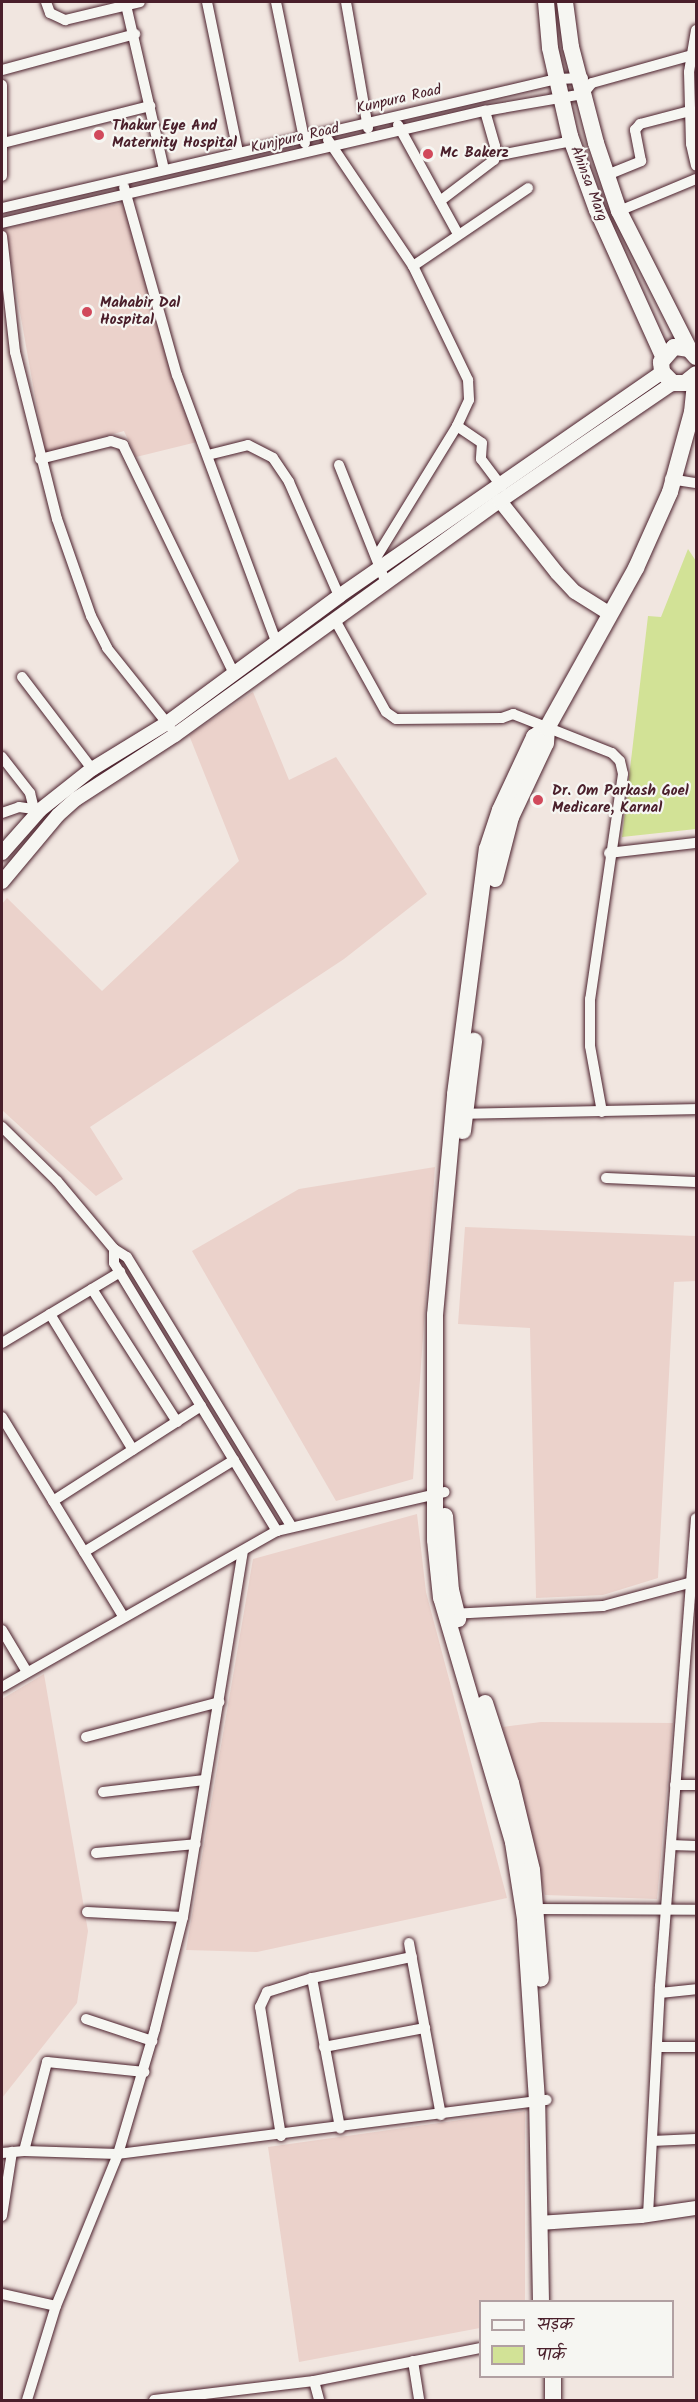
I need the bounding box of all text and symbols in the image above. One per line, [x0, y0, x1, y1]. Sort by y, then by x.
street label: Kunpura Road [355, 81, 443, 119]
place label: Thakur Eye And Maternity Hospital [112, 117, 237, 152]
street label: Kunjpura Road [249, 120, 341, 158]
marker: Thakur Eye And Maternity Hospital [90, 126, 108, 144]
street label: Ahinsa Marg [565, 144, 611, 224]
place label: Mc Bakerz [440, 145, 509, 163]
marker: Mc Bakerz [421, 147, 435, 161]
place label: Mahabir Dal Hospital [100, 294, 180, 329]
marker: Mahabir Dal Hospital [78, 303, 96, 321]
place label: Dr. Om Parkash Goel Medicare, Karnal [552, 782, 689, 817]
marker: Dr. Om Parkash Goel Medicare, Karnal [529, 791, 547, 809]
legend [479, 2300, 674, 2378]
text: सड़क [537, 2311, 573, 2340]
text: पार्क [537, 2341, 566, 2370]

